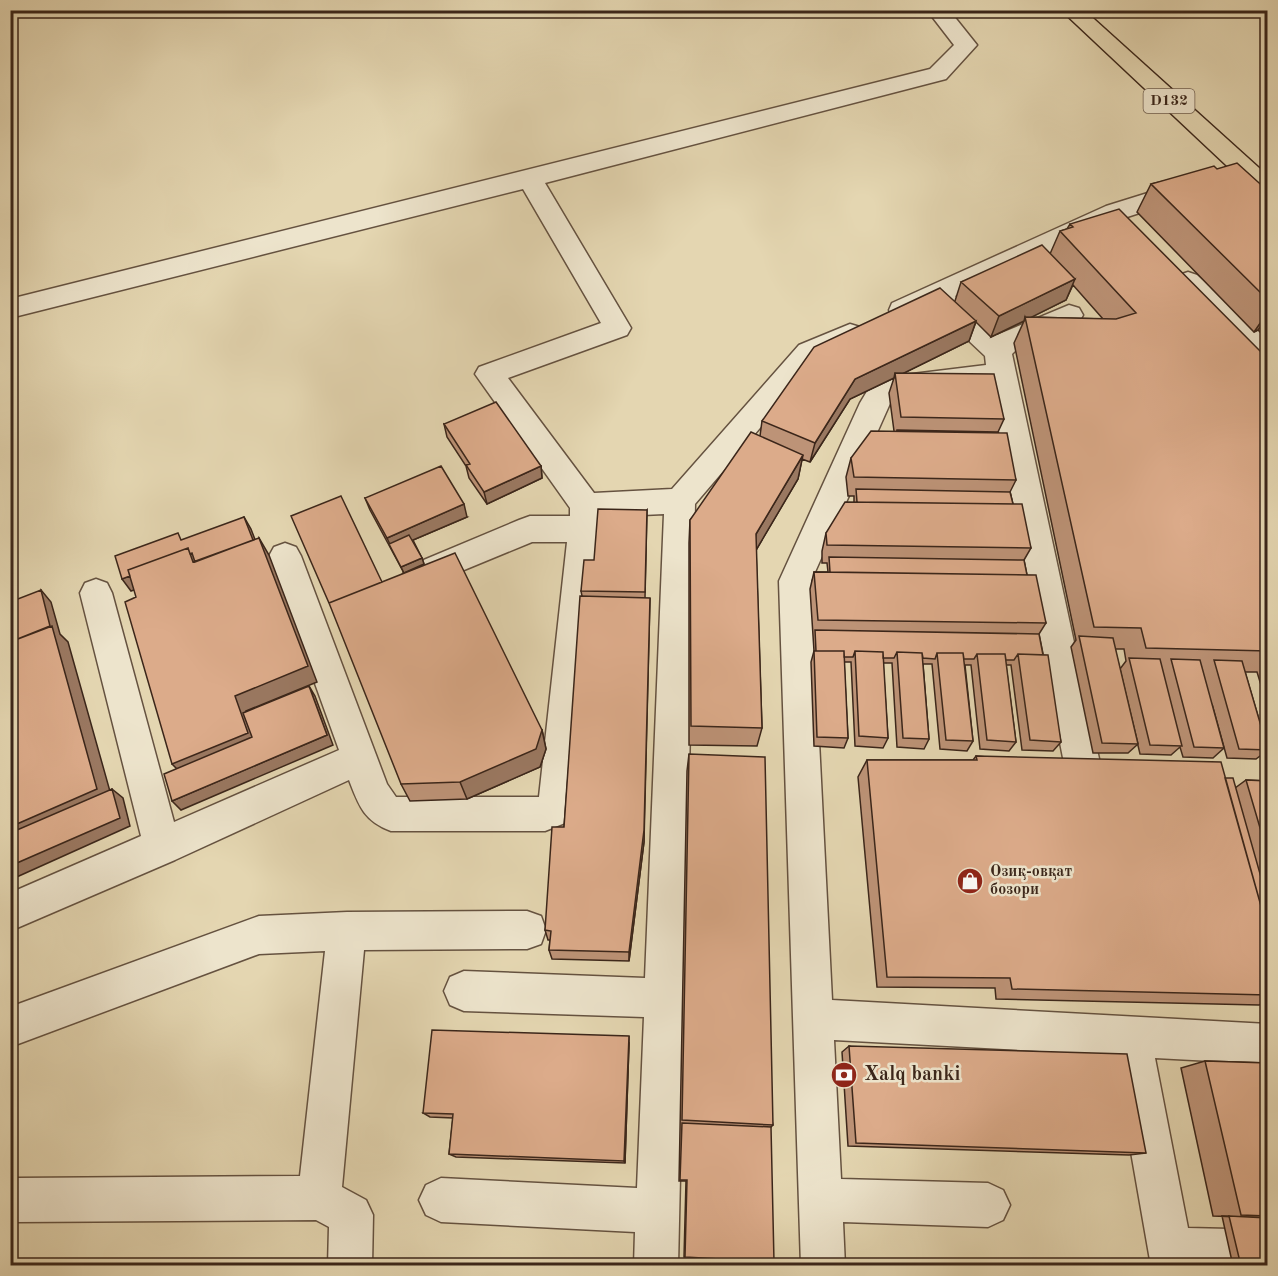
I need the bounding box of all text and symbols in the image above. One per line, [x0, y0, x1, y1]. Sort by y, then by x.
road number: D132 [1144, 89, 1194, 113]
place label: Озиқ-овқат бозори [990, 864, 1072, 898]
shop icon: Озиқ-овқат бозори [955, 866, 985, 896]
bank icon: Xalq banki [829, 1060, 859, 1090]
place label: Xalq banki [864, 1065, 960, 1085]

